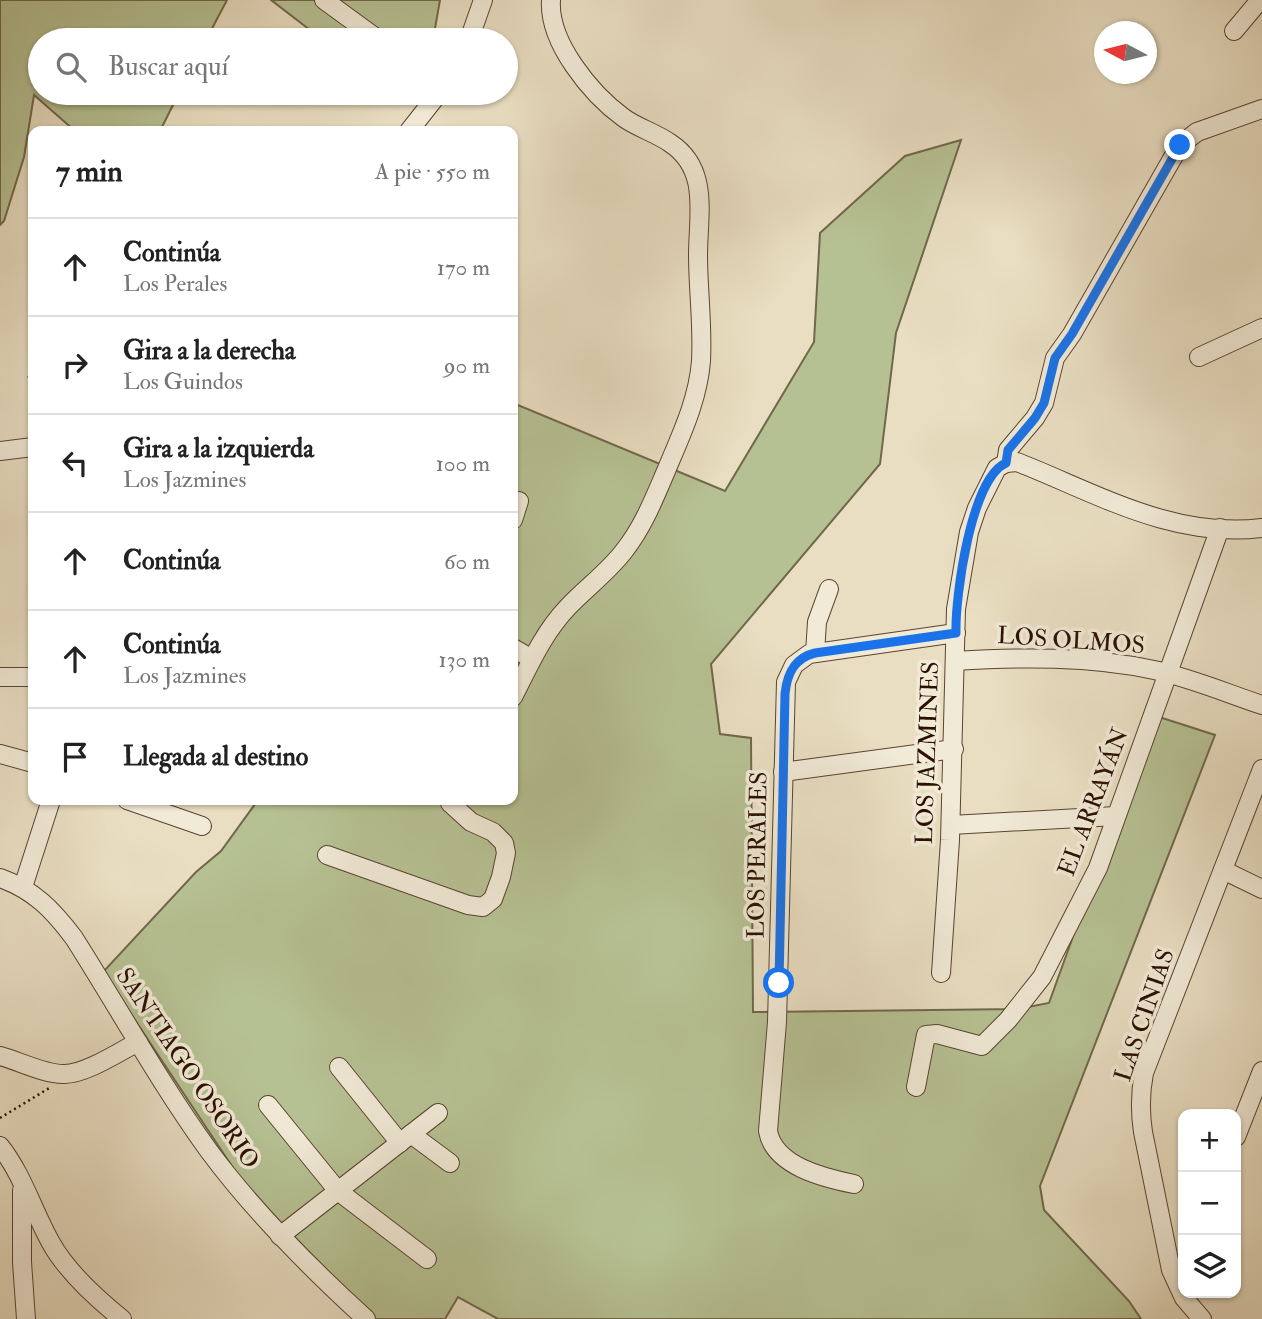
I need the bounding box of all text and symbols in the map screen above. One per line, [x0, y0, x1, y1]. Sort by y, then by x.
north arrow [1094, 21, 1157, 84]
search box [28, 28, 518, 105]
icon: search [52, 48, 90, 86]
text: Buscar aquí [108, 51, 228, 83]
route end [1164, 129, 1195, 160]
text: 7 min [56, 153, 123, 190]
text: A pie · 550 m [375, 157, 490, 186]
text: Continúa [123, 237, 221, 269]
icon: ahead [56, 248, 94, 286]
text: 170 m [437, 253, 490, 282]
text: Los Perales [123, 269, 227, 298]
text: Gira a la derecha [123, 335, 296, 367]
icon: right [56, 346, 94, 384]
text: 90 m [444, 351, 490, 380]
text: Los Guindos [123, 367, 243, 396]
text: Gira a la izquierda [123, 433, 314, 465]
icon: left [56, 444, 94, 482]
text: 100 m [436, 449, 490, 478]
text: Los Jazmines [123, 465, 246, 494]
icon: ahead [56, 542, 94, 580]
text: Continúa [123, 545, 221, 577]
text: 60 m [444, 547, 490, 576]
street label: LOS OLMOS [996, 620, 1146, 661]
text: Continúa [123, 629, 221, 661]
icon: ahead [56, 640, 94, 678]
text: 130 m [438, 645, 490, 674]
text: Los Jazmines [123, 661, 246, 690]
street label: LOS JAZMINES [909, 661, 946, 845]
street label: EL ARRAYÁN [1050, 723, 1136, 881]
icon: arrive [56, 738, 94, 776]
text: Llegada al destino [123, 741, 308, 773]
street label: LOS PERALES [741, 771, 774, 939]
street label: LAS CINIAS [1107, 945, 1182, 1086]
street label: SANTIAGO OSORIO [109, 962, 266, 1175]
route start [763, 967, 794, 998]
map controls [1178, 1109, 1241, 1298]
button: + [1178, 1109, 1241, 1172]
button: − [1178, 1172, 1241, 1235]
button: layers [1178, 1235, 1241, 1298]

